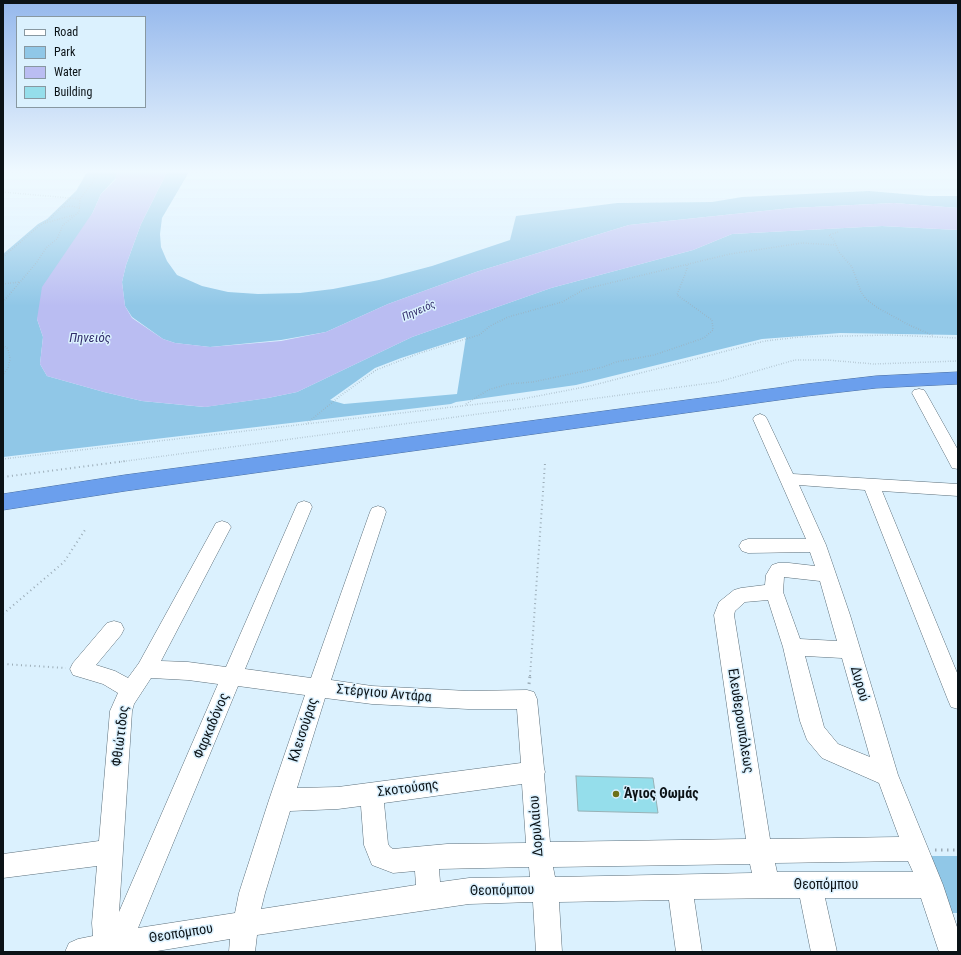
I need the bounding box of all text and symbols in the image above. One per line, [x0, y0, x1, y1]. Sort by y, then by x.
legend [16, 16, 146, 108]
text: Road [54, 25, 78, 39]
text: Park [54, 45, 75, 59]
text: Water [54, 65, 82, 79]
text: Building [54, 85, 92, 99]
water label: Πηνειός [400, 298, 438, 324]
water label: Πηνειός [69, 331, 111, 347]
street label: Δυρού [846, 664, 872, 704]
street label: Ελευθερουπόλεως [723, 667, 757, 775]
street label: Στέργιου Αντάρα [336, 681, 432, 707]
street label: Φαρκαδόνος [191, 691, 233, 761]
street label: Κλεισούρας [286, 696, 322, 764]
street label: Φθιώτιδος [109, 705, 133, 767]
street label: Σκοτούσης [376, 777, 440, 801]
place label: Άγιος Θωμάς [624, 786, 698, 802]
marker: Άγιος Θωμάς [611, 789, 621, 799]
street label: Δορυλαίου [526, 795, 548, 857]
street label: Θεοπόμπου [794, 877, 858, 893]
street label: Θεοπόμπου [470, 882, 534, 900]
street label: Θεοπόμπου [148, 921, 214, 947]

